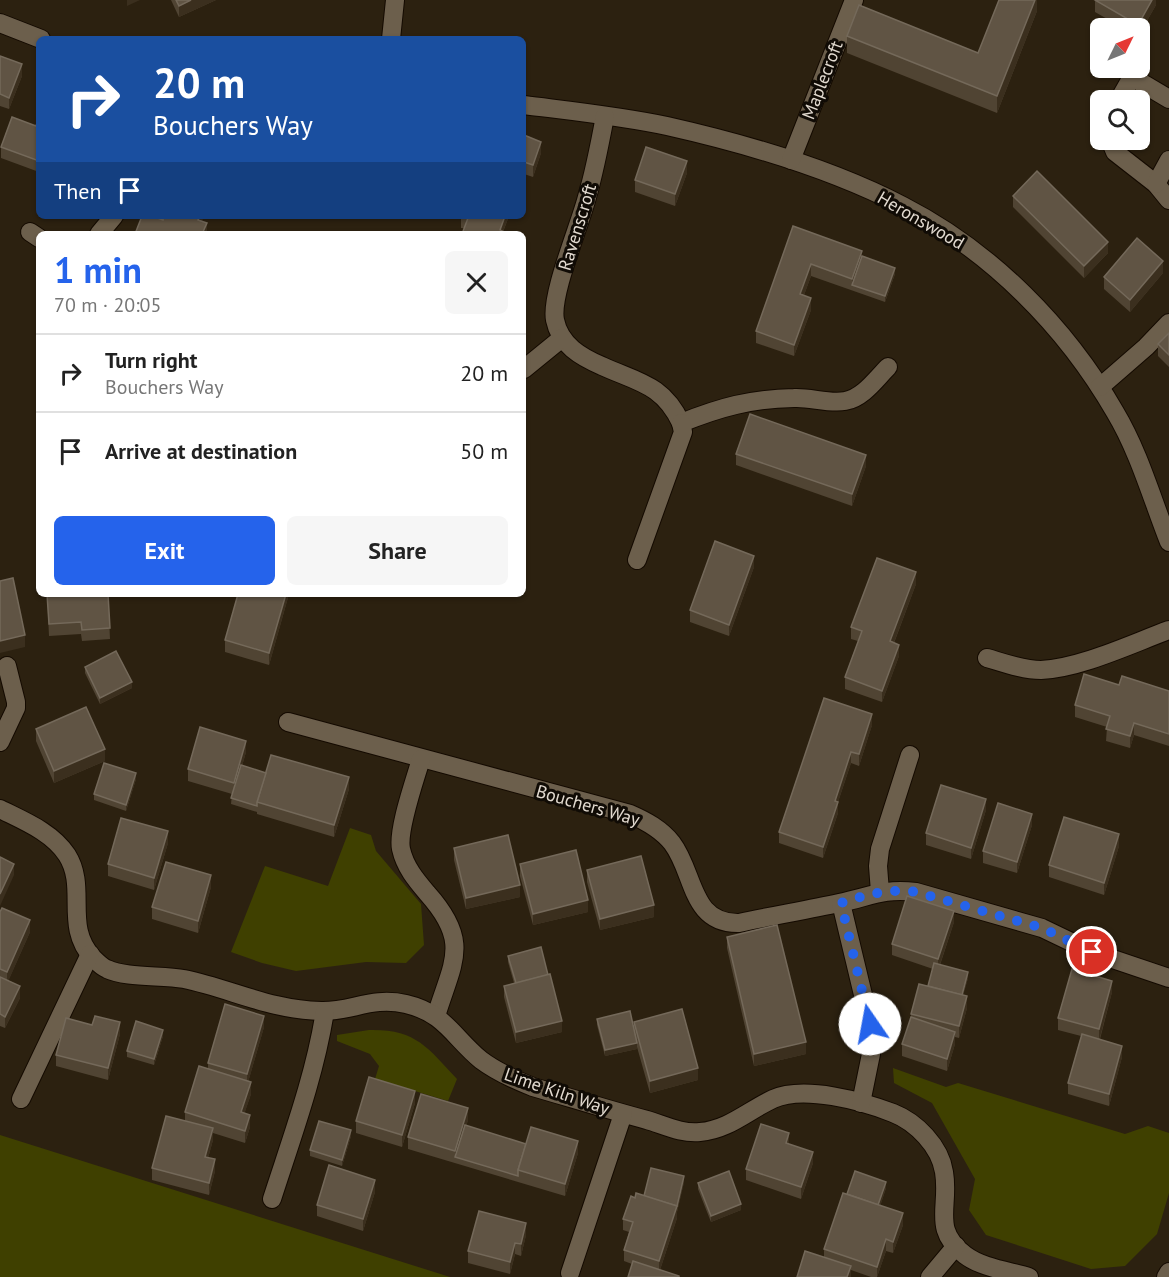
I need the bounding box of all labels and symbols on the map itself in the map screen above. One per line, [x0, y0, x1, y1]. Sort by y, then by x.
north arrow [1090, 18, 1150, 78]
street label: Maplecroft [797, 37, 847, 123]
street label: Ravenscroft [553, 181, 601, 273]
street label: Heronswood [873, 186, 969, 254]
street label: Bouchers Way [534, 779, 643, 831]
pin [1066, 926, 1117, 977]
position arrow [838, 992, 902, 1056]
street label: Lime Kiln Way [501, 1062, 613, 1120]

